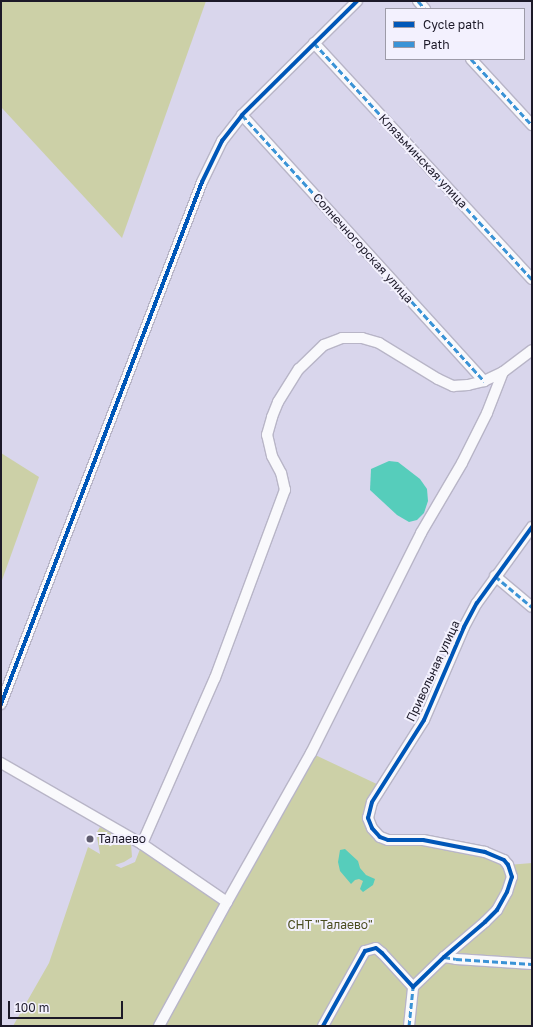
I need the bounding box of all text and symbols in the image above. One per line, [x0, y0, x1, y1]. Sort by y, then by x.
legend [385, 8, 525, 60]
text: Cycle path [423, 17, 484, 32]
text: Path [423, 37, 450, 52]
street label: Клязьминская улица [376, 111, 470, 211]
street label: Солнечногорская улица [310, 190, 416, 306]
street label: Привольная улица [403, 618, 463, 724]
place label: Талаево [98, 832, 146, 846]
marker: Талаево [85, 834, 95, 844]
park label: СНТ "Талаево" [287, 918, 373, 932]
scale bar [10, 993, 125, 1019]
text: 100 m [15, 1000, 49, 1015]

